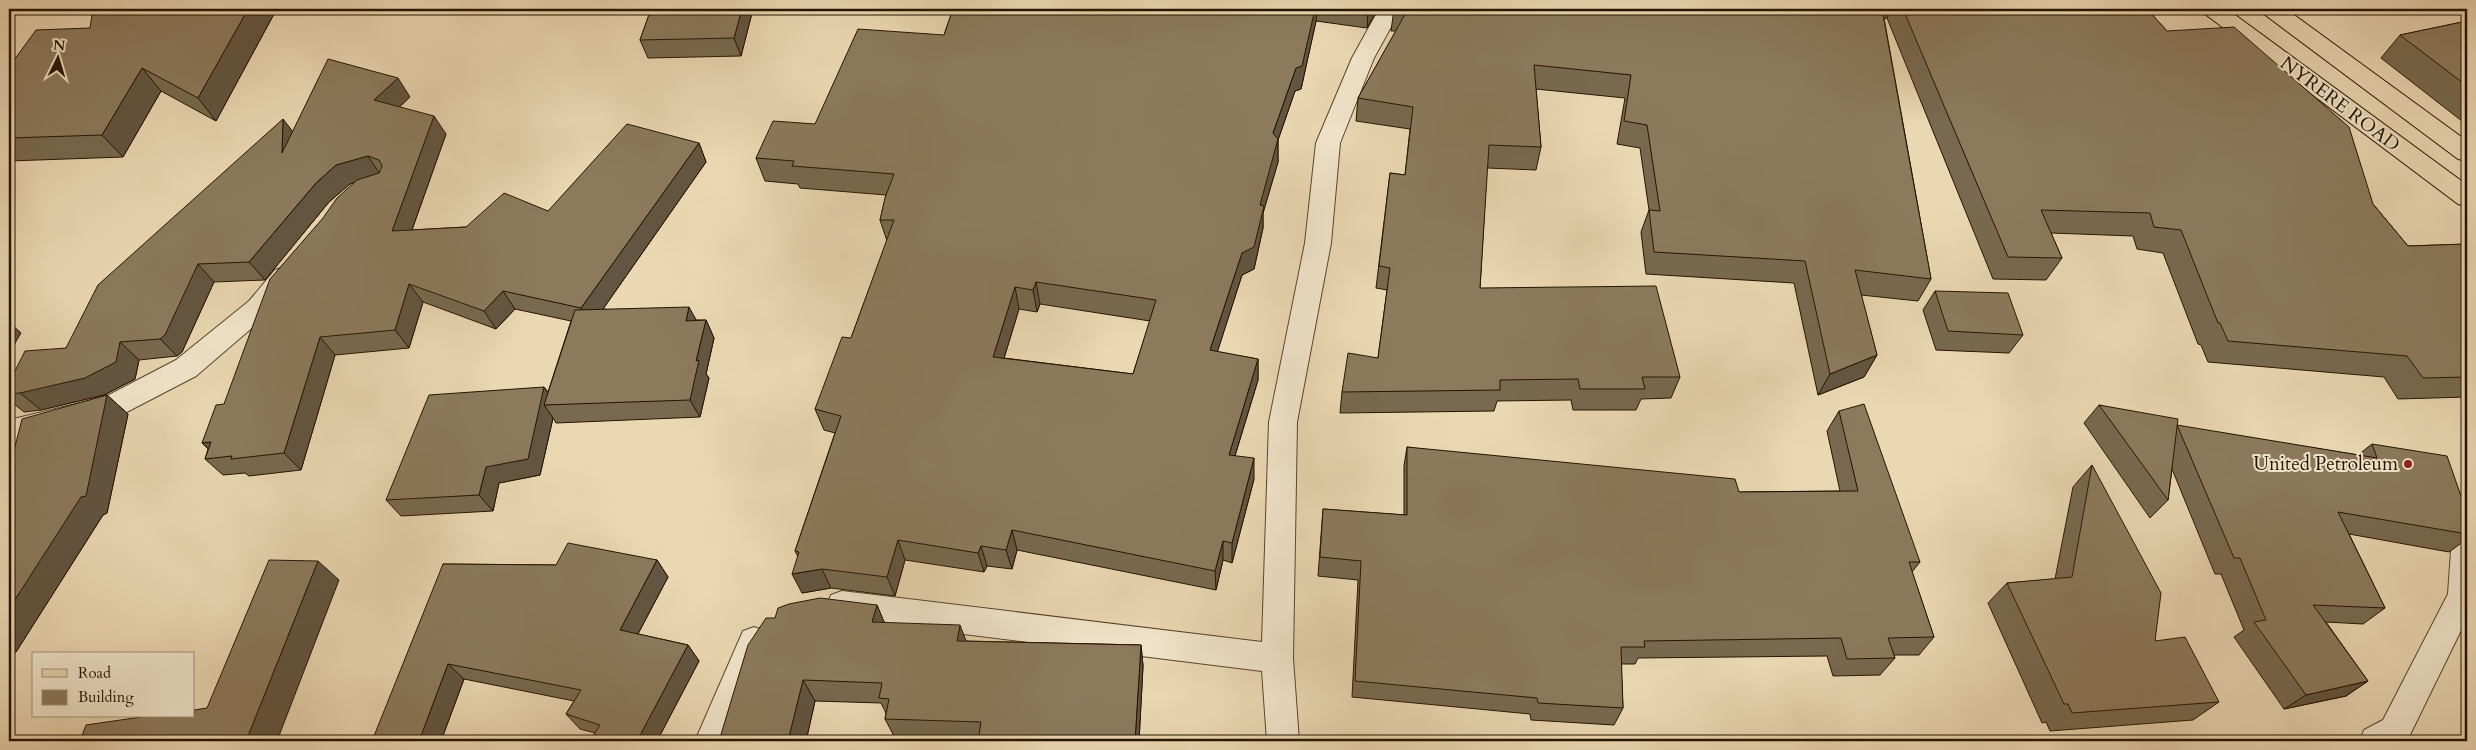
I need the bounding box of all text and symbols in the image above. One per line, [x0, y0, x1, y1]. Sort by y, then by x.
north arrow [32, 32, 82, 82]
text: N [52, 36, 66, 56]
street label: NYRERE ROAD [2275, 50, 2405, 158]
place label: United Petroleum [2253, 451, 2399, 477]
marker: United Petroleum [2402, 458, 2414, 470]
legend [32, 652, 195, 718]
text: Road [78, 663, 111, 683]
text: Building [78, 687, 134, 707]

